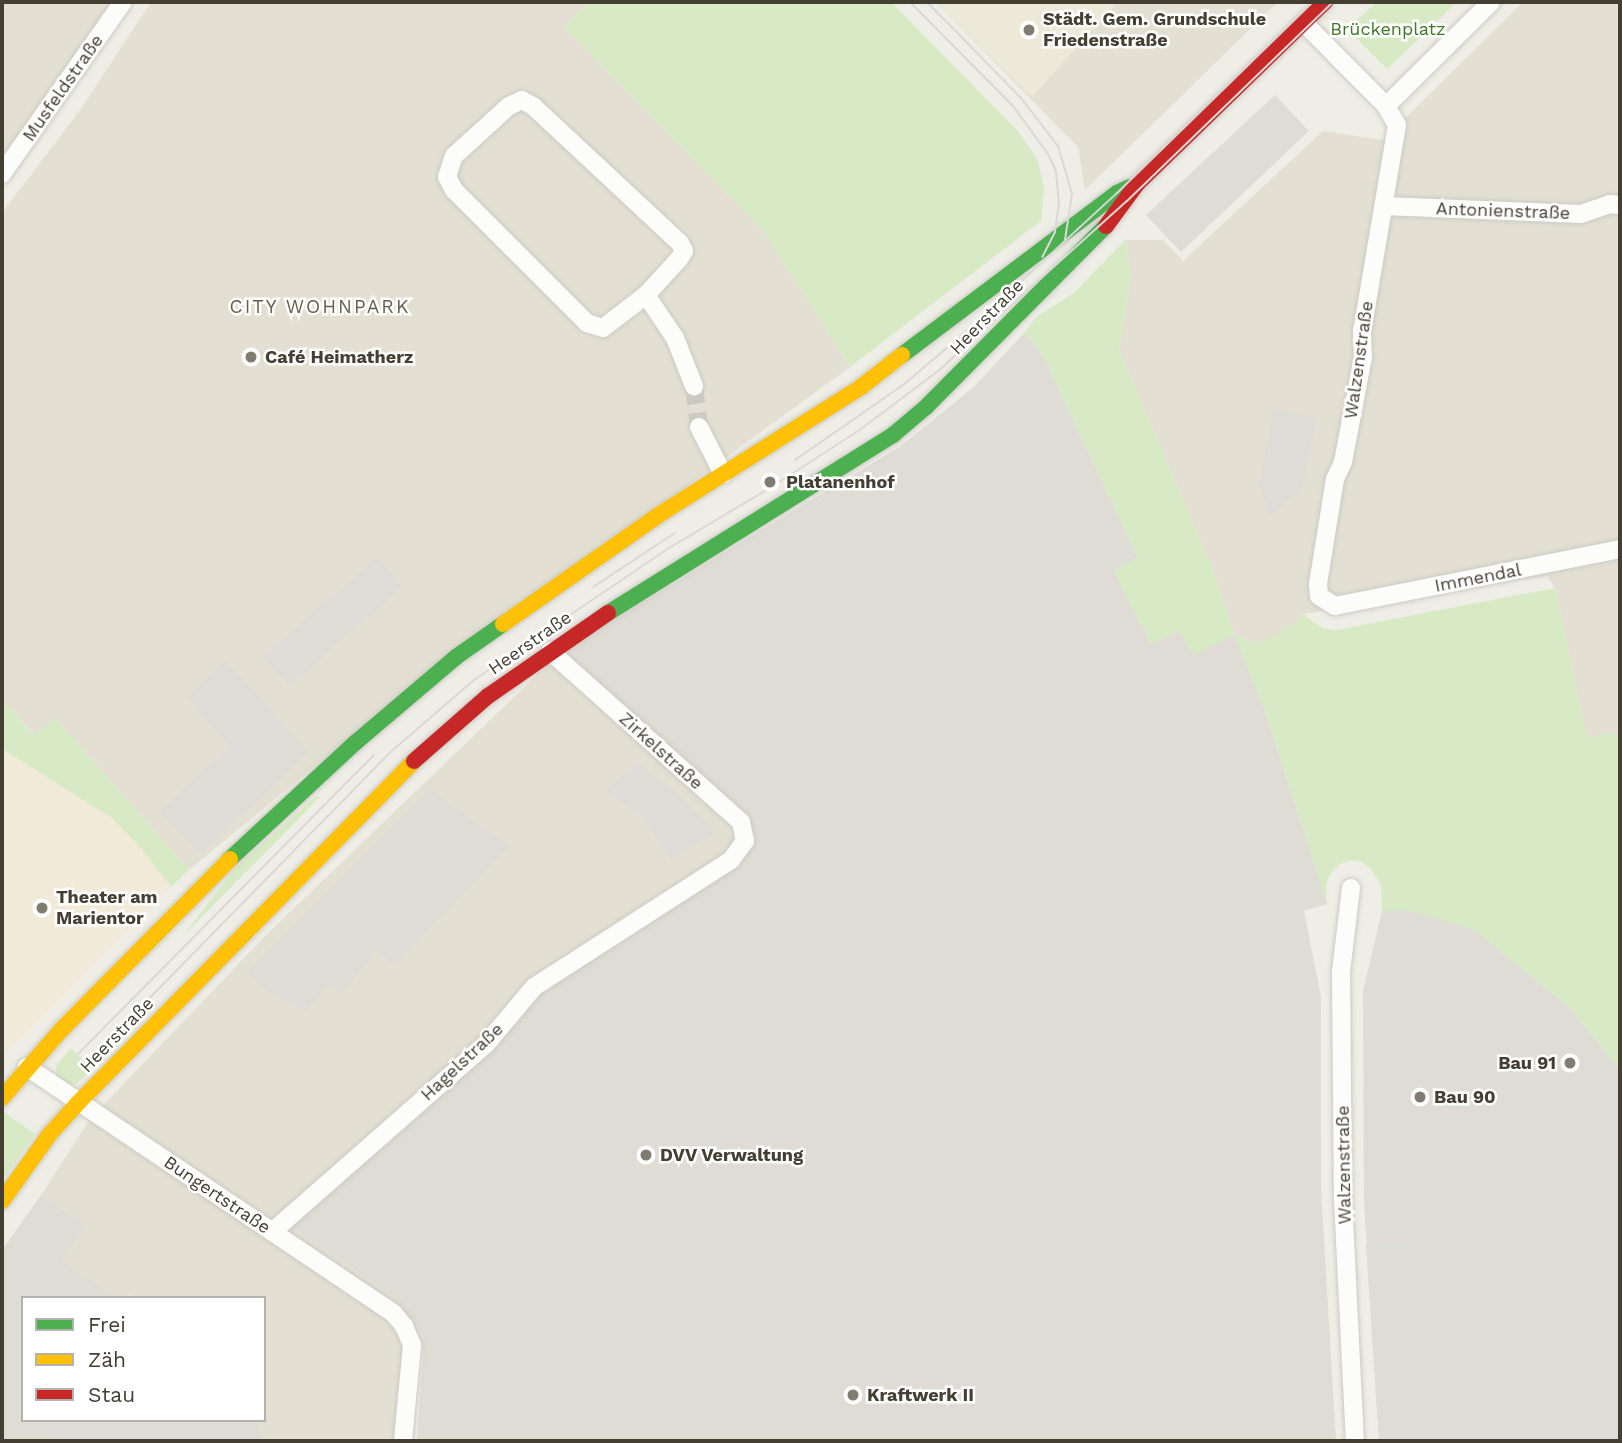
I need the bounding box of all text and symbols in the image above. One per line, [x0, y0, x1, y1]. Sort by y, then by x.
place label: Städt. Gem. Grundschule Friedenstraße [1043, 9, 1266, 52]
park label: Brückenplatz [1330, 18, 1446, 40]
marker: Städt. Gem. Grundschule Friedenstraße [1021, 22, 1037, 38]
street label: Musfeldstraße [18, 30, 108, 146]
street label: Antonienstraße [1435, 198, 1571, 224]
street label: Heerstraße [946, 275, 1028, 359]
district label: CITY WOHNPARK [231, 296, 409, 318]
street label: Walzenstraße [1340, 300, 1378, 420]
place label: Café Heimatherz [265, 346, 413, 368]
marker: Café Heimatherz [243, 349, 259, 365]
place label: Platanenhof [786, 471, 895, 493]
marker: Platanenhof [760, 472, 780, 492]
street label: Immendal [1433, 559, 1523, 597]
street label: Heerstraße [484, 606, 576, 680]
street label: Zirkelstraße [615, 708, 707, 794]
place label: Theater am Marientor [56, 887, 158, 930]
marker: Theater am Marientor [34, 900, 50, 916]
street label: Heerstraße [76, 993, 158, 1077]
street label: Hagelstraße [416, 1018, 508, 1106]
place label: Bau 91 [1498, 1052, 1556, 1074]
marker: Bau 91 [1562, 1055, 1578, 1071]
place label: Bau 90 [1434, 1086, 1496, 1108]
marker: Bau 90 [1412, 1089, 1428, 1105]
street label: Walzenstraße [1332, 1105, 1356, 1225]
place label: DVV Verwaltung [660, 1144, 804, 1166]
marker: DVV Verwaltung [638, 1147, 654, 1163]
street label: Bungertstraße [160, 1151, 274, 1239]
legend [21, 1296, 266, 1422]
text: Frei [88, 1312, 126, 1337]
text: Zäh [88, 1347, 126, 1372]
text: Stau [88, 1382, 135, 1407]
place label: Kraftwerk II [867, 1384, 974, 1406]
marker: Kraftwerk II [845, 1387, 861, 1403]

